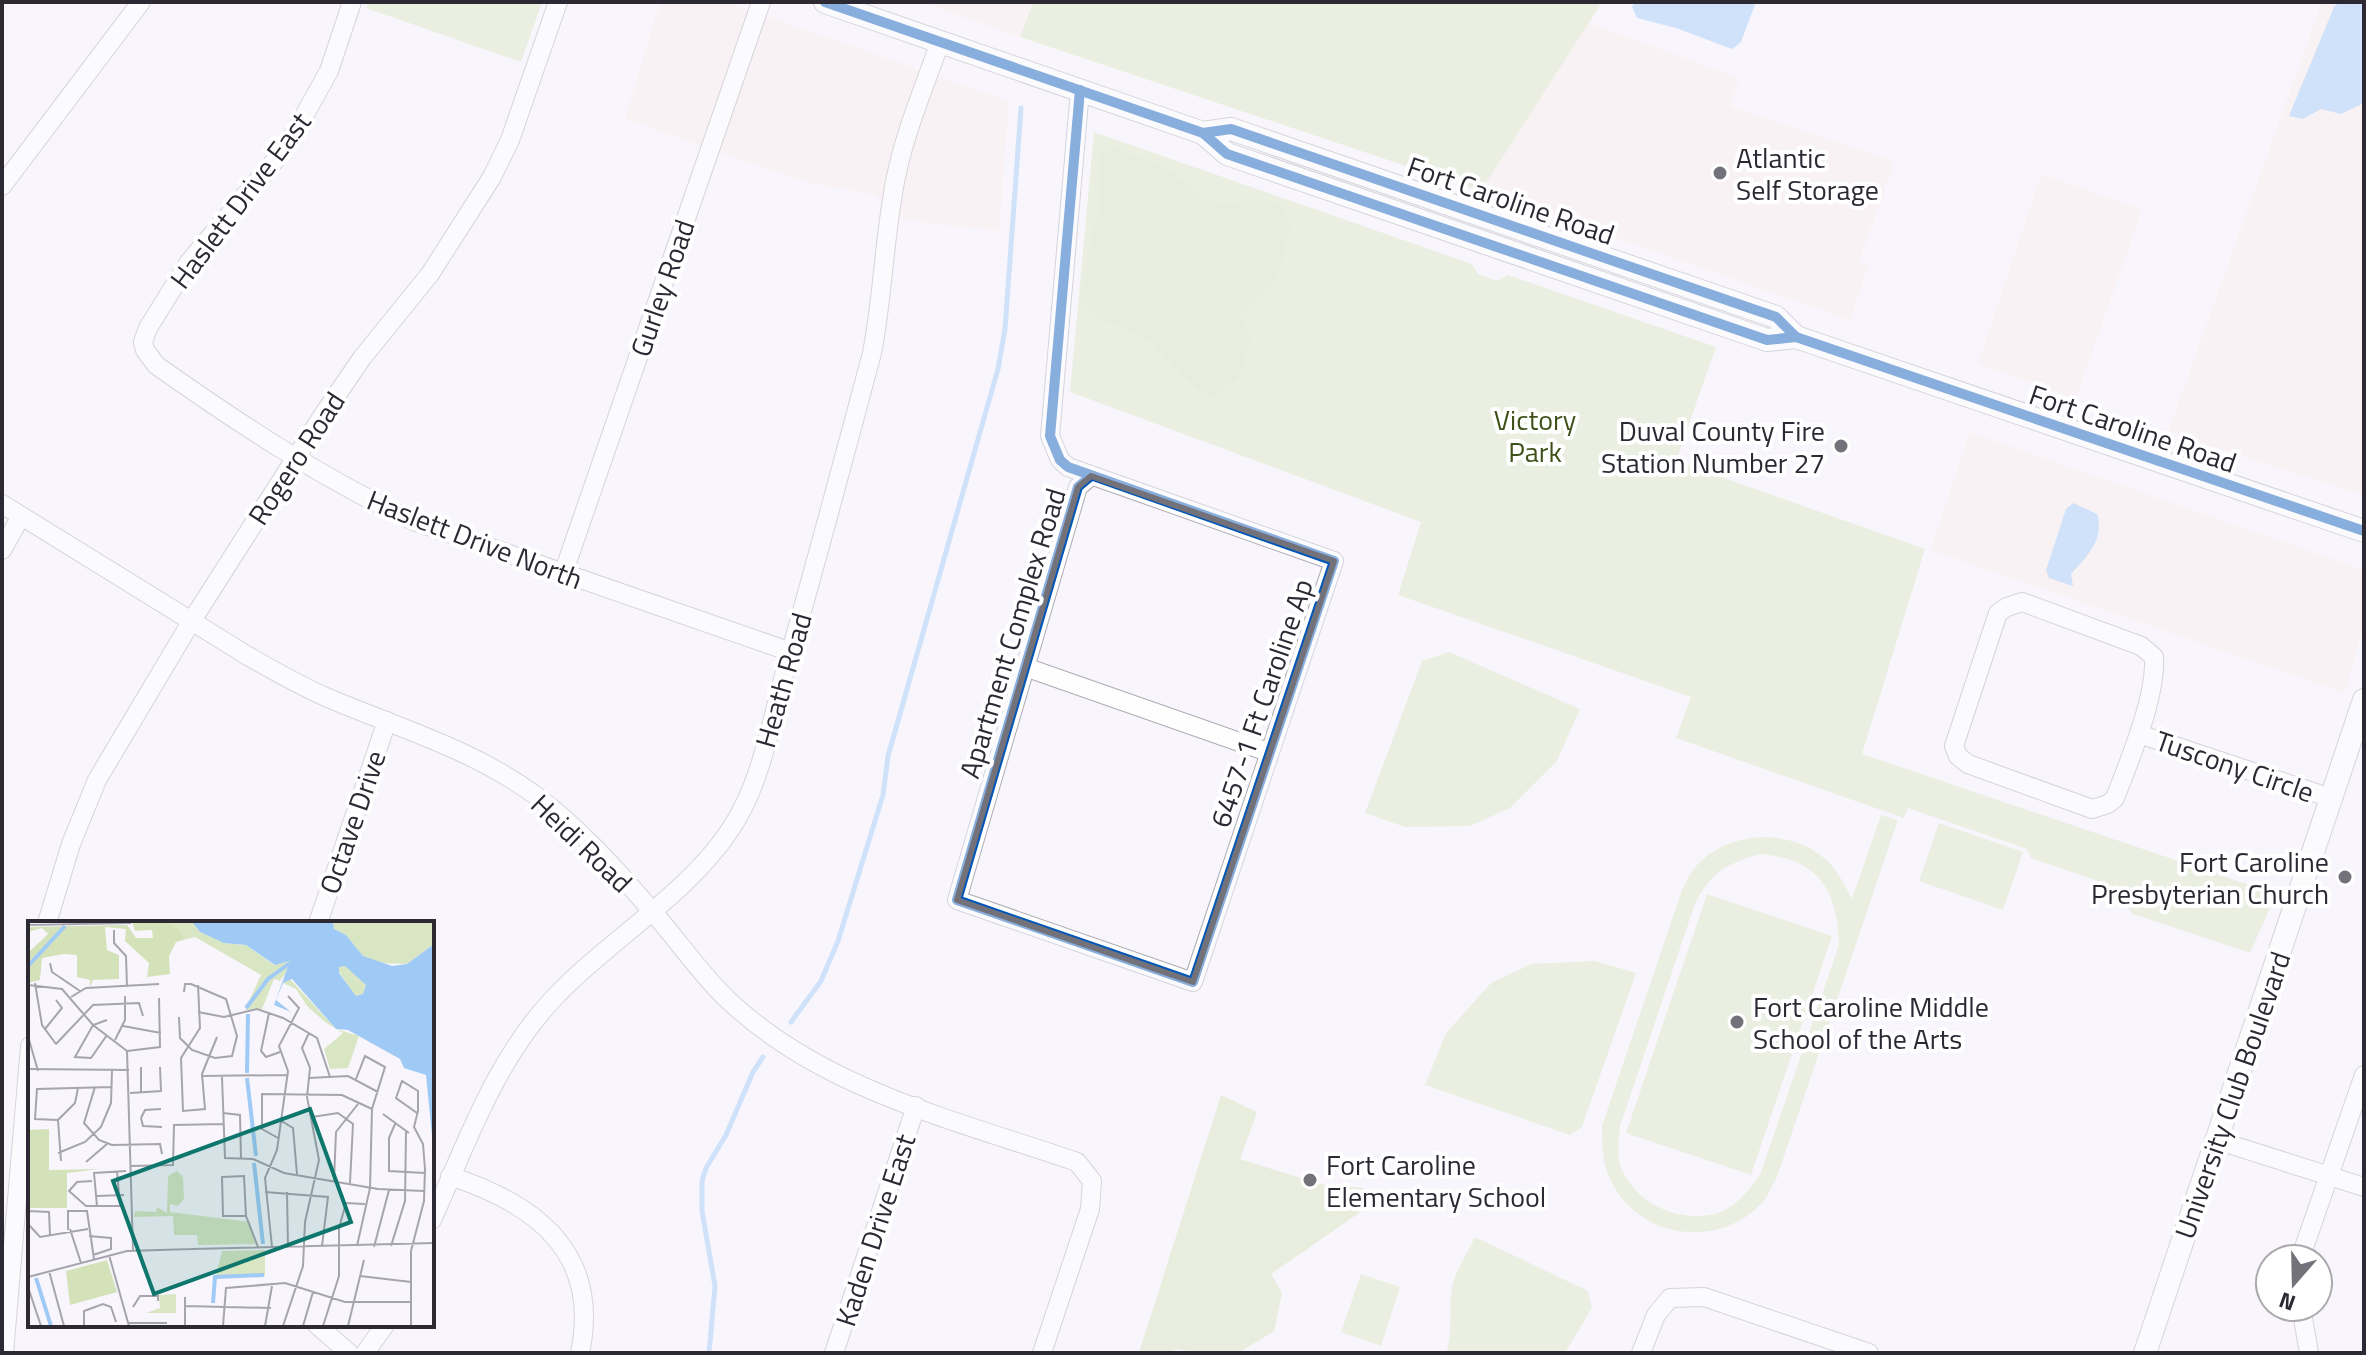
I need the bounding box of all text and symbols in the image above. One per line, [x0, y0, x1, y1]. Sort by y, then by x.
street label: Haslett Drive East [159, 102, 321, 298]
place label: Atlantic Self Storage [1736, 136, 1879, 211]
street label: Fort Caroline Road [1402, 144, 1620, 256]
marker: Atlantic Self Storage [1711, 164, 1729, 182]
street label: Gurley Road [618, 214, 706, 362]
street label: Fort Caroline Road [2024, 372, 2242, 484]
street label: Rogero Road [237, 383, 355, 533]
park label: Victory Park [1494, 398, 1576, 473]
place label: Duval County Fire Station Number 27 [1601, 409, 1825, 484]
marker: Duval County Fire Station Number 27 [1832, 437, 1850, 455]
street label: Haslett Drive North [361, 478, 589, 600]
street label: Apartment Complex Road [947, 483, 1077, 783]
street label: 6457-1 Ft Caroline Ap [1198, 573, 1324, 833]
street label: Heath Road [743, 607, 823, 753]
street label: Tuscony Circle [2150, 719, 2320, 813]
street label: Octave Drive [307, 744, 397, 900]
street label: Heidi Road [521, 784, 643, 902]
place label: Fort Caroline Presbyterian Church [2091, 840, 2329, 915]
marker: Fort Caroline Presbyterian Church [2336, 868, 2354, 886]
inset map [28, 921, 434, 1327]
street label: University Club Boulevard [2163, 946, 2301, 1244]
place label: Fort Caroline Middle School of the Arts [1753, 985, 1989, 1060]
marker: Fort Caroline Middle School of the Arts [1728, 1013, 1746, 1031]
street label: Kaden Drive East [824, 1128, 926, 1332]
place label: Fort Caroline Elementary School [1326, 1143, 1546, 1218]
marker: Fort Caroline Elementary School [1301, 1171, 1319, 1189]
north arrow [2254, 1243, 2334, 1323]
text: N [2274, 1283, 2300, 1320]

